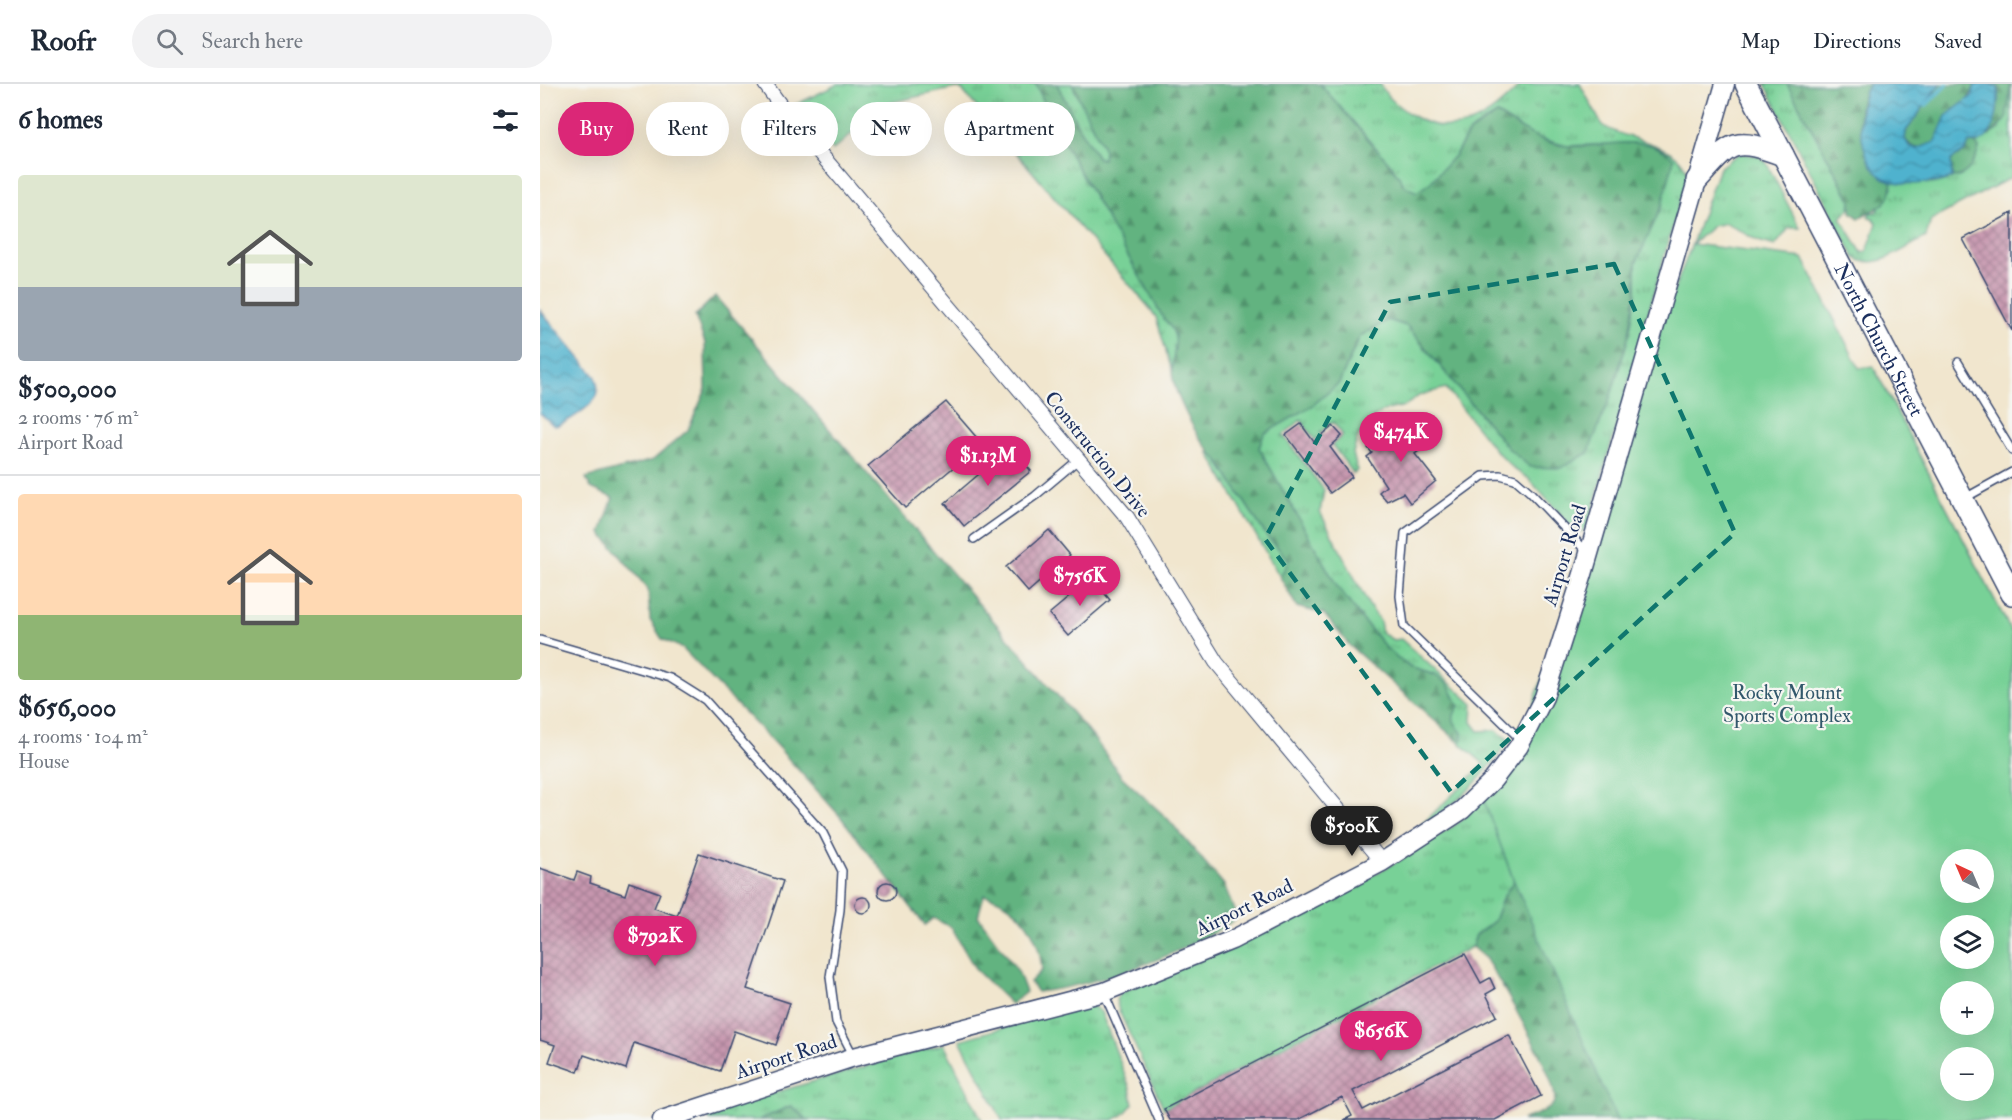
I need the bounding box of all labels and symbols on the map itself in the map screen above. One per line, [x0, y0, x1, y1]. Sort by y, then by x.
street label: North Church Street [1828, 259, 1929, 421]
street label: Construction Drive [1039, 386, 1156, 523]
pin: $474K [1359, 412, 1443, 463]
pin: $1.13M [939, 436, 1037, 487]
street label: Airport Road [1537, 501, 1593, 610]
pin: $756K [1038, 556, 1122, 607]
park label: Rocky Mount Sports Complex [1723, 680, 1851, 729]
pin: $500K [1310, 806, 1394, 857]
north arrow [1940, 849, 1994, 903]
street label: Airport Road [1191, 873, 1298, 943]
pin: $792K [613, 916, 697, 967]
pin: $656K [1339, 1011, 1423, 1062]
street label: Airport Road [731, 1028, 840, 1086]

